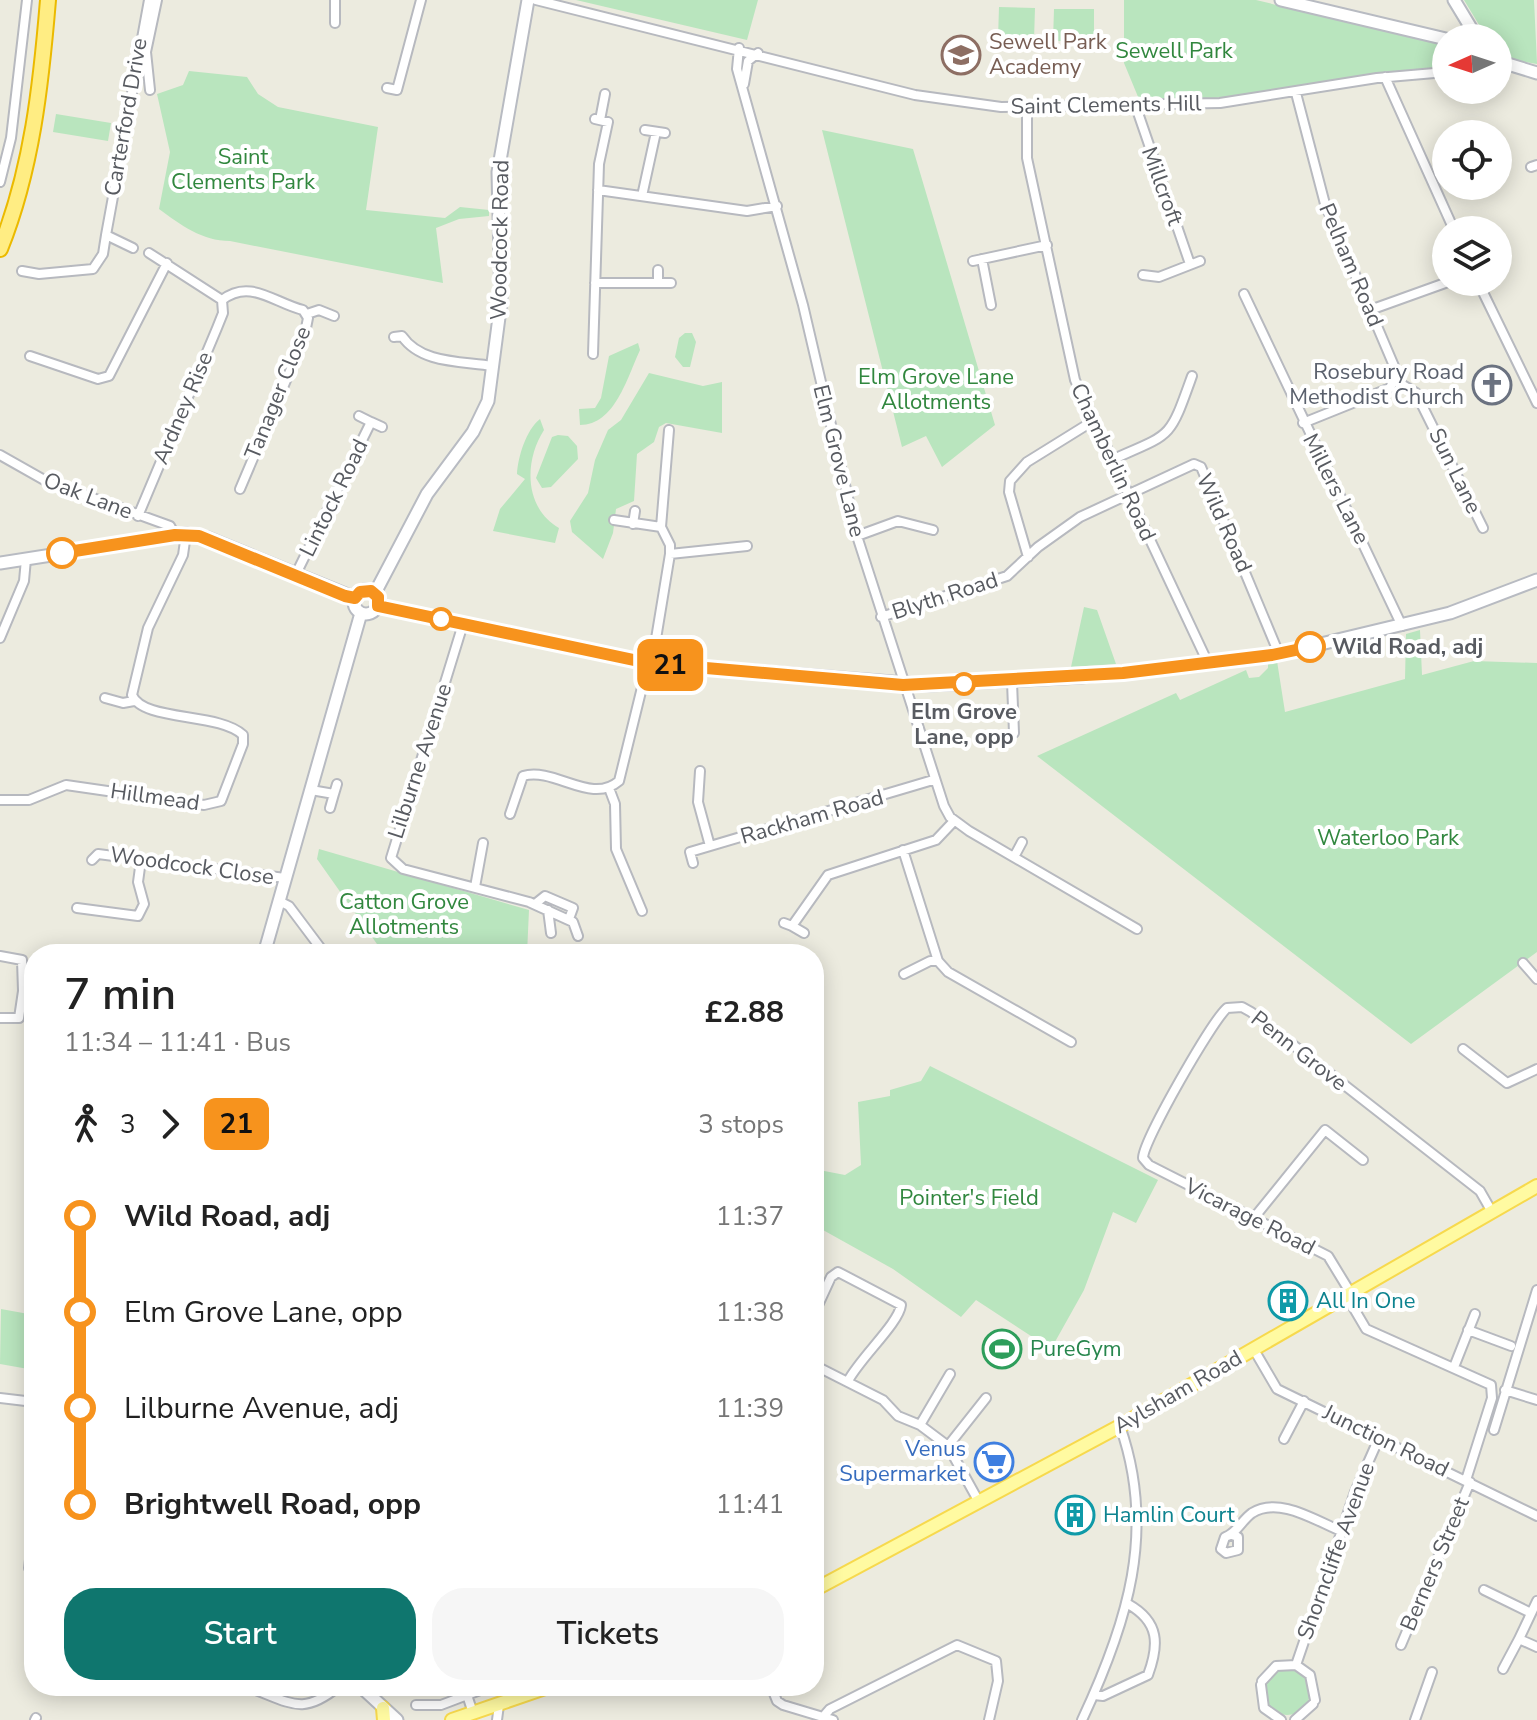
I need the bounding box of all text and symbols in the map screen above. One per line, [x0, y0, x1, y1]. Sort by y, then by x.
north arrow [1432, 24, 1512, 104]
map controls [1432, 24, 1512, 296]
place label: Sewell Park Academy [989, 27, 1108, 82]
school or university icon: Sewell Park Academy [940, 34, 982, 76]
street label: Carterford Drive [97, 36, 155, 198]
park label: Sewell Park [1115, 36, 1234, 66]
street label: Saint Clements Hill [1010, 88, 1202, 122]
button: locate [1432, 120, 1512, 200]
park label: Saint Clements Park [171, 142, 316, 197]
street label: Millcroft [1134, 143, 1190, 230]
street label: Woodcock Road [484, 160, 516, 320]
street label: Pelham Road [1312, 199, 1390, 331]
button: layers [1432, 216, 1512, 296]
street label: Tanager Close [238, 322, 318, 464]
street label: Ardney Rise [146, 347, 220, 469]
place label: Rosebury Road Methodist Church [1289, 357, 1464, 412]
park label: Elm Grove Lane Allotments [858, 362, 1014, 417]
church icon: Rosebury Road Methodist Church [1471, 364, 1513, 406]
street label: Chamberlin Road [1063, 378, 1163, 546]
street label: Elm Grove Lane [806, 382, 872, 540]
street label: Sun Lane [1421, 423, 1489, 519]
street label: Millers Lane [1295, 429, 1377, 549]
street label: Lintock Road [293, 434, 375, 562]
street label: Oak Lane [39, 465, 137, 527]
street label: Wild Road [1189, 469, 1259, 577]
unlabelled marker [47, 538, 77, 568]
street label: Blyth Road [888, 565, 1002, 627]
unlabelled marker [430, 608, 452, 630]
marker: Wild Road, adj [1295, 632, 1325, 662]
place label: Wild Road, adj [1332, 632, 1483, 662]
line badge: 21 [634, 639, 706, 691]
text: 21 [653, 646, 687, 684]
marker: Elm Grove Lane, opp [953, 673, 975, 695]
street label: Lilburne Avenue [381, 680, 459, 842]
place label: Elm Grove Lane, opp [911, 697, 1017, 752]
street label: Hillmead [108, 776, 202, 818]
street label: Rackham Road [737, 782, 887, 852]
park label: Waterloo Park [1317, 823, 1460, 853]
street label: Woodcock Close [108, 840, 276, 892]
park label: Catton Grove Allotments [339, 887, 469, 942]
text: 7 min [64, 965, 176, 1025]
text: £2.88 [705, 992, 784, 1033]
street label: Penn Grove [1245, 1004, 1353, 1098]
text: 11:34 – 11:41 · Bus [64, 1025, 291, 1060]
icon: walk [64, 1102, 108, 1146]
icon: forward [148, 1102, 192, 1146]
text: 21 [220, 1105, 253, 1143]
text: 3 [120, 1107, 136, 1142]
text: 3 stops [698, 1107, 784, 1142]
street label: Vicarage Road [1179, 1171, 1320, 1263]
park label: Pointer's Field [899, 1183, 1039, 1213]
text: Wild Road, adj [124, 1196, 330, 1237]
text: 11:37 [716, 1199, 784, 1234]
building icon: All In One [1267, 1280, 1309, 1322]
place label: All In One [1316, 1286, 1416, 1316]
text: Elm Grove Lane, opp [124, 1292, 403, 1333]
text: 11:38 [716, 1295, 784, 1330]
sports icon: PureGym [981, 1328, 1023, 1370]
place label: PureGym [1030, 1334, 1122, 1364]
street label: Aylsham Road [1108, 1343, 1248, 1441]
text: Lilburne Avenue, adj [124, 1388, 399, 1429]
text: 11:39 [716, 1391, 784, 1426]
street label: Junction Road [1317, 1397, 1454, 1484]
place label: Venus Supermarket [839, 1434, 966, 1489]
supermarket icon: Venus Supermarket [973, 1441, 1015, 1483]
street label: Shorncliffe Avenue [1290, 1458, 1382, 1644]
text: Brightwell Road, opp [124, 1484, 421, 1525]
text: 11:41 [716, 1487, 784, 1522]
street label: Berners Street [1393, 1492, 1477, 1636]
building icon: Hamlin Court [1054, 1494, 1096, 1536]
place label: Hamlin Court [1103, 1500, 1235, 1530]
button: Start [64, 1588, 416, 1680]
button: Tickets [432, 1588, 784, 1680]

